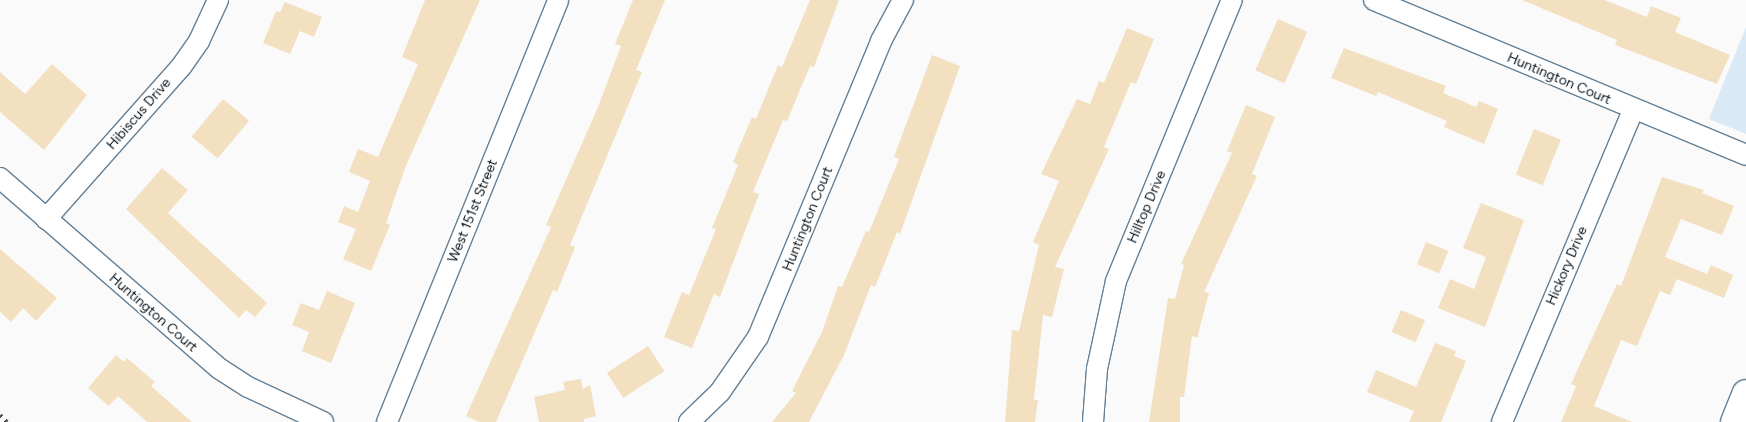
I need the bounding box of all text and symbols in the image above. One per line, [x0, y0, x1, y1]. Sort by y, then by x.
street label: Huntington Court [1504, 50, 1614, 108]
street label: Hibiscus Drive [103, 75, 175, 153]
street label: West 151st Street [445, 157, 501, 265]
street label: Huntington Court [779, 164, 837, 274]
street label: Hilltop Drive [1124, 168, 1170, 246]
street label: Hickory Drive [1543, 224, 1591, 308]
street label: Huntington Court [105, 270, 201, 356]

